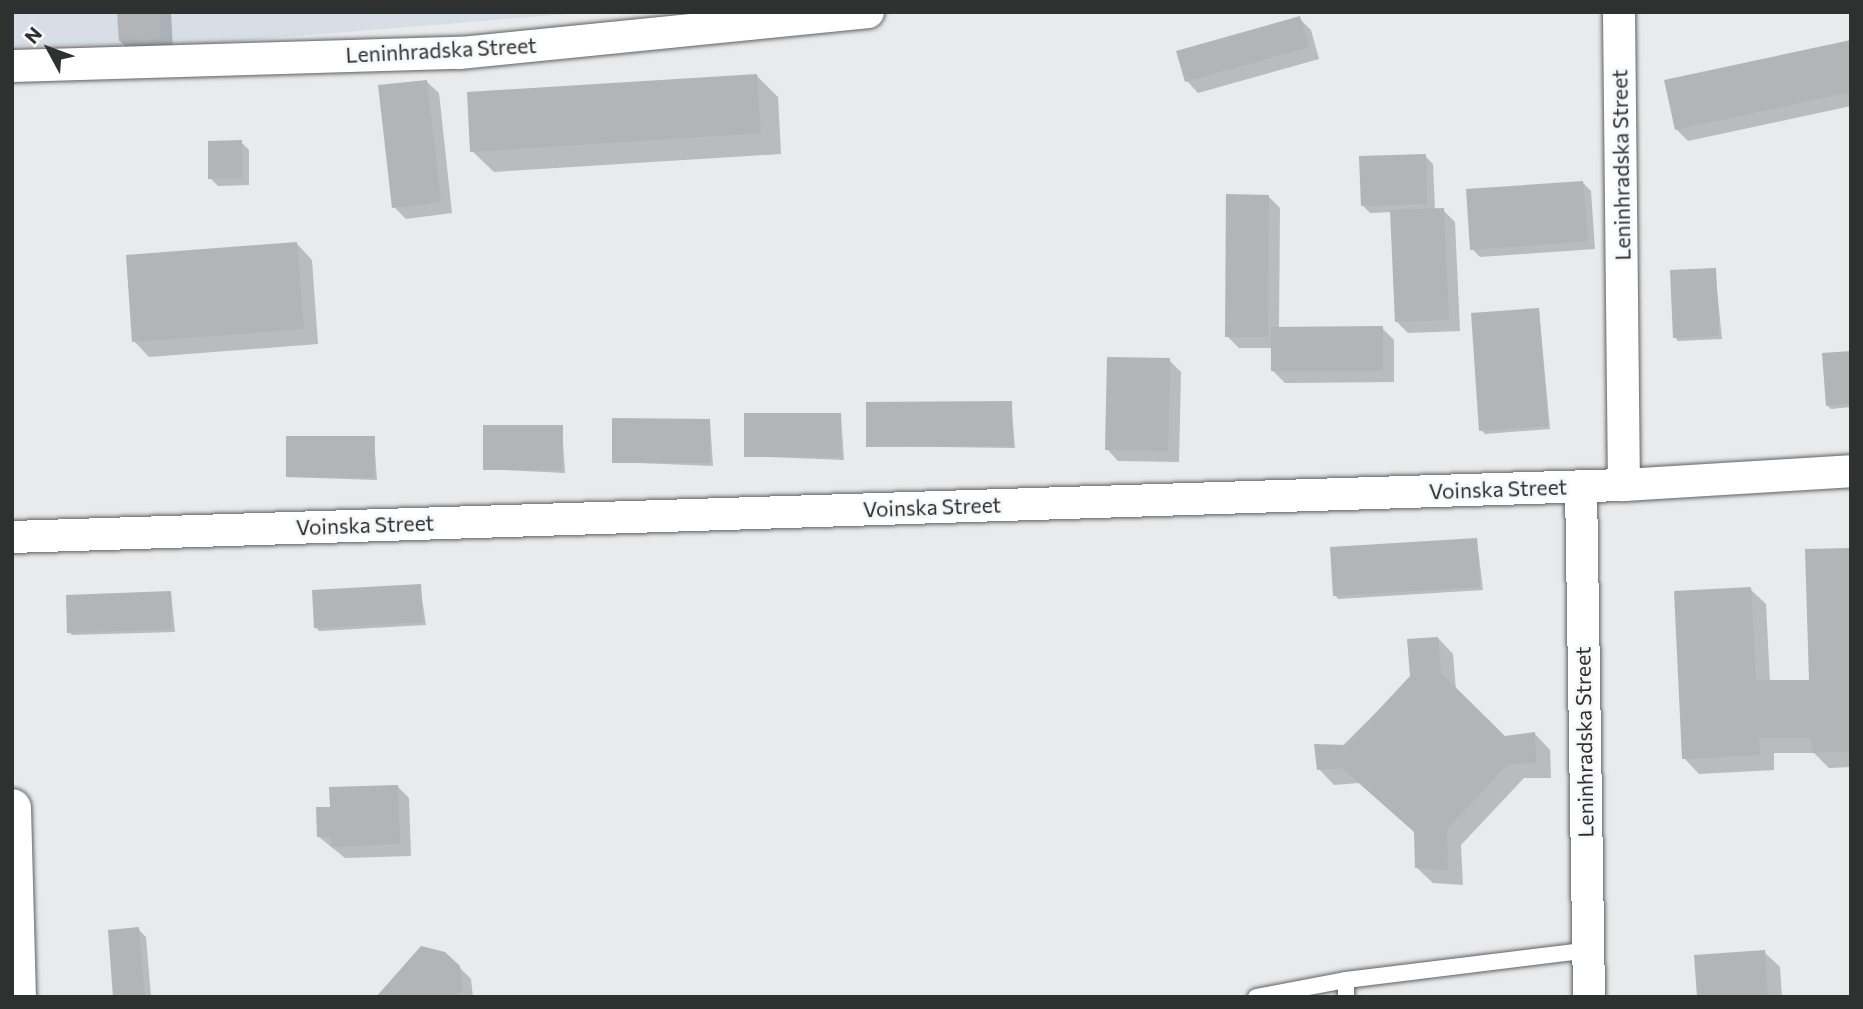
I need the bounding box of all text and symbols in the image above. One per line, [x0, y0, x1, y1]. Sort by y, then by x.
north arrow [14, 14, 84, 84]
text: N [19, 22, 46, 48]
street label: Leninhradska Street [345, 32, 537, 68]
street label: Leninhradska Street [1607, 69, 1635, 261]
street label: Voinska Street [1428, 474, 1568, 504]
street label: Voinska Street [862, 492, 1002, 522]
street label: Voinska Street [295, 510, 435, 540]
street label: Leninhradska Street [1570, 646, 1598, 838]

